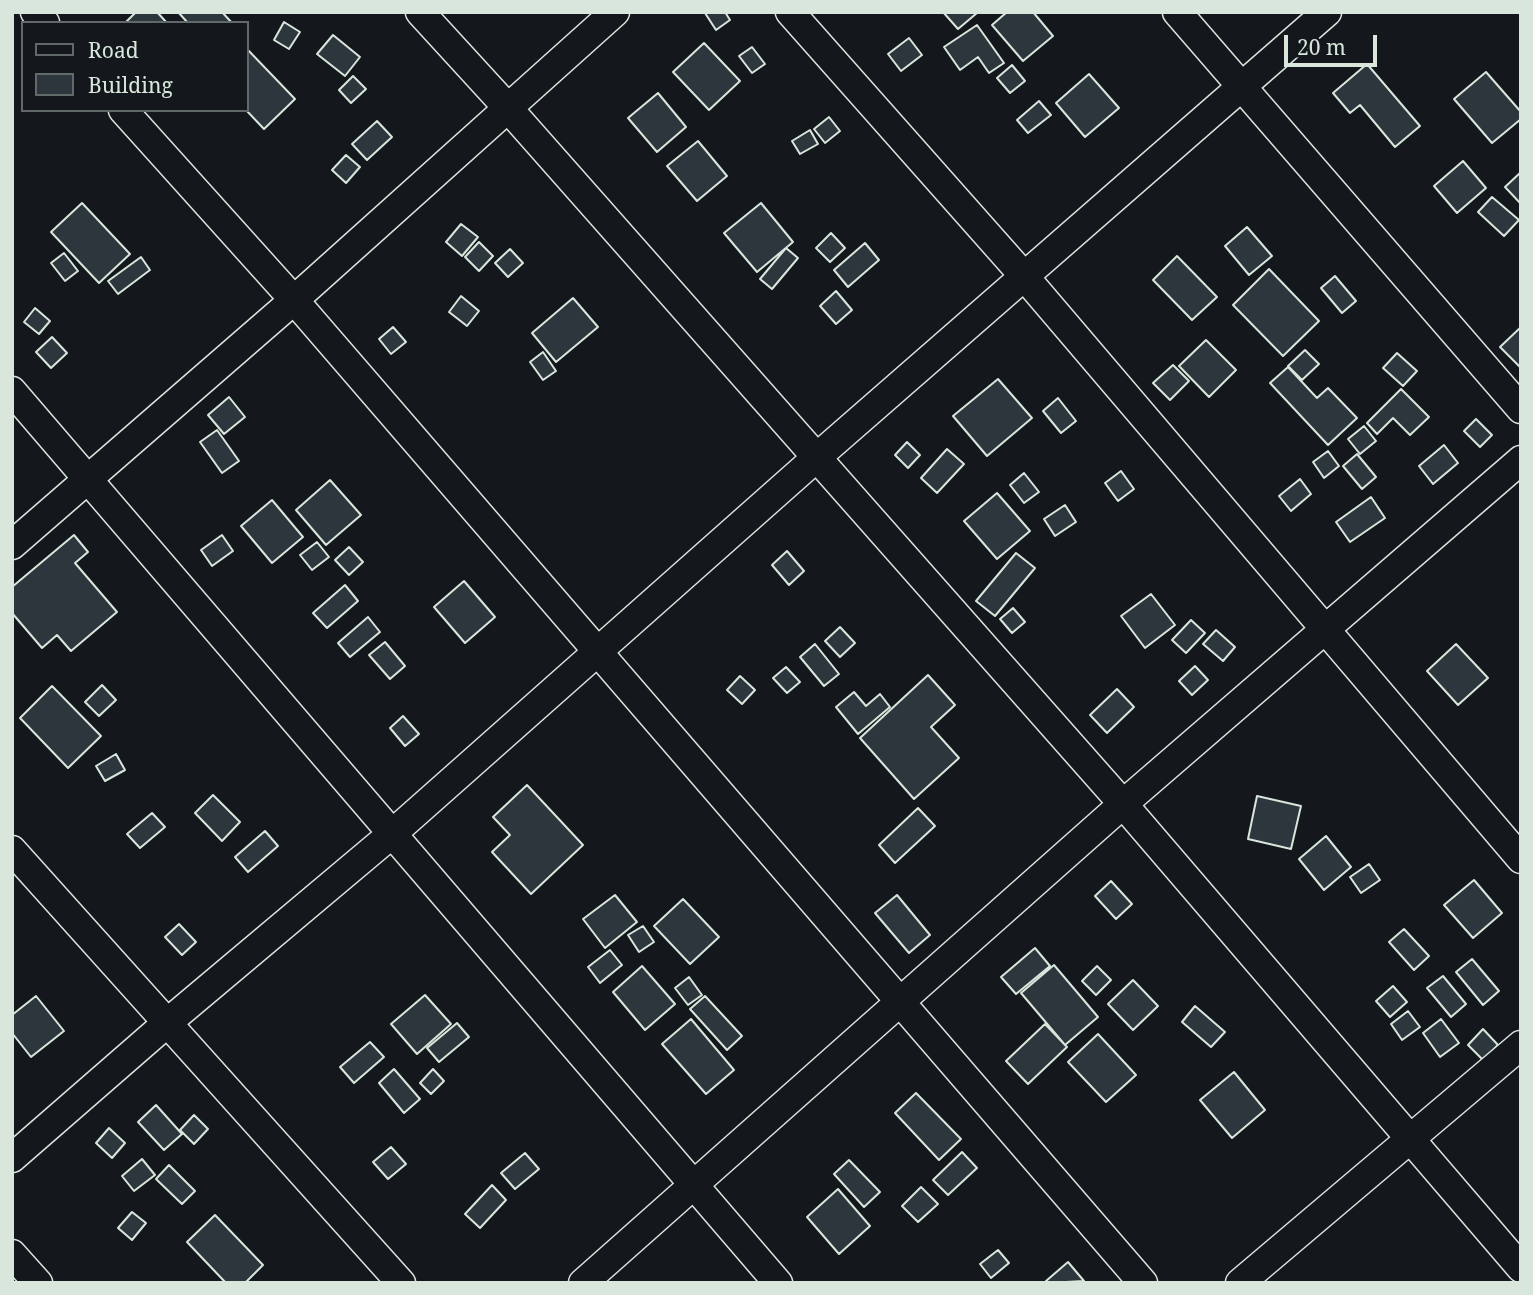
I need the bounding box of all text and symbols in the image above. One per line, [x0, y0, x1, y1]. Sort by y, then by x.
legend [21, 21, 248, 112]
scale bar [1288, 21, 1381, 65]
text: 20 m [1297, 33, 1346, 61]
text: Road [88, 36, 139, 64]
text: Building [88, 71, 173, 99]

